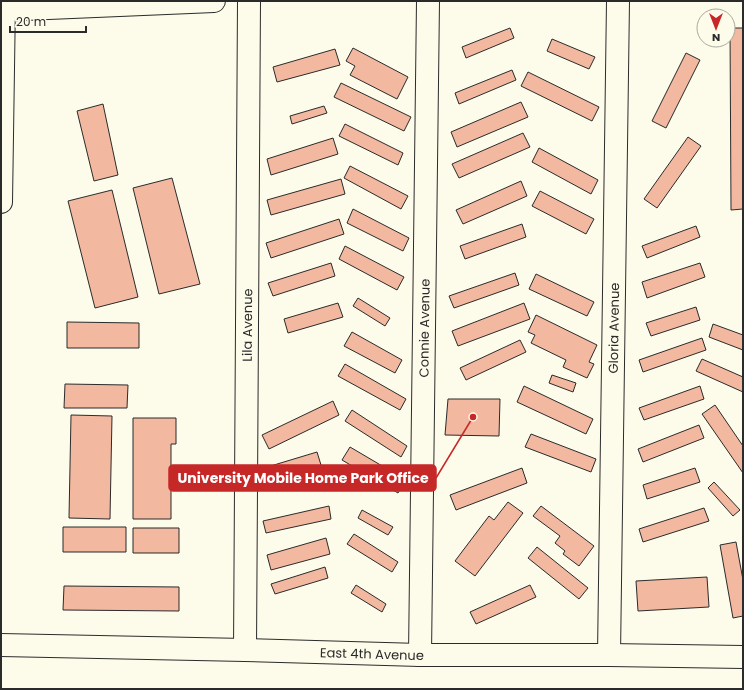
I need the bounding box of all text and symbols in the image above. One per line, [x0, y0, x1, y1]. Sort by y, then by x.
scale bar [10, 8, 86, 34]
north arrow [696, 8, 736, 48]
text: 20 m [16, 13, 46, 30]
text: N [712, 30, 720, 46]
street label: Connie Avenue [414, 279, 434, 377]
street label: Gloria Avenue [603, 282, 624, 374]
street label: Lila Avenue [237, 288, 257, 362]
callout: University Mobile Home Park Office [169, 465, 436, 491]
text: University Mobile Home Park Office [177, 468, 429, 488]
street label: East 4th Avenue [320, 643, 424, 665]

